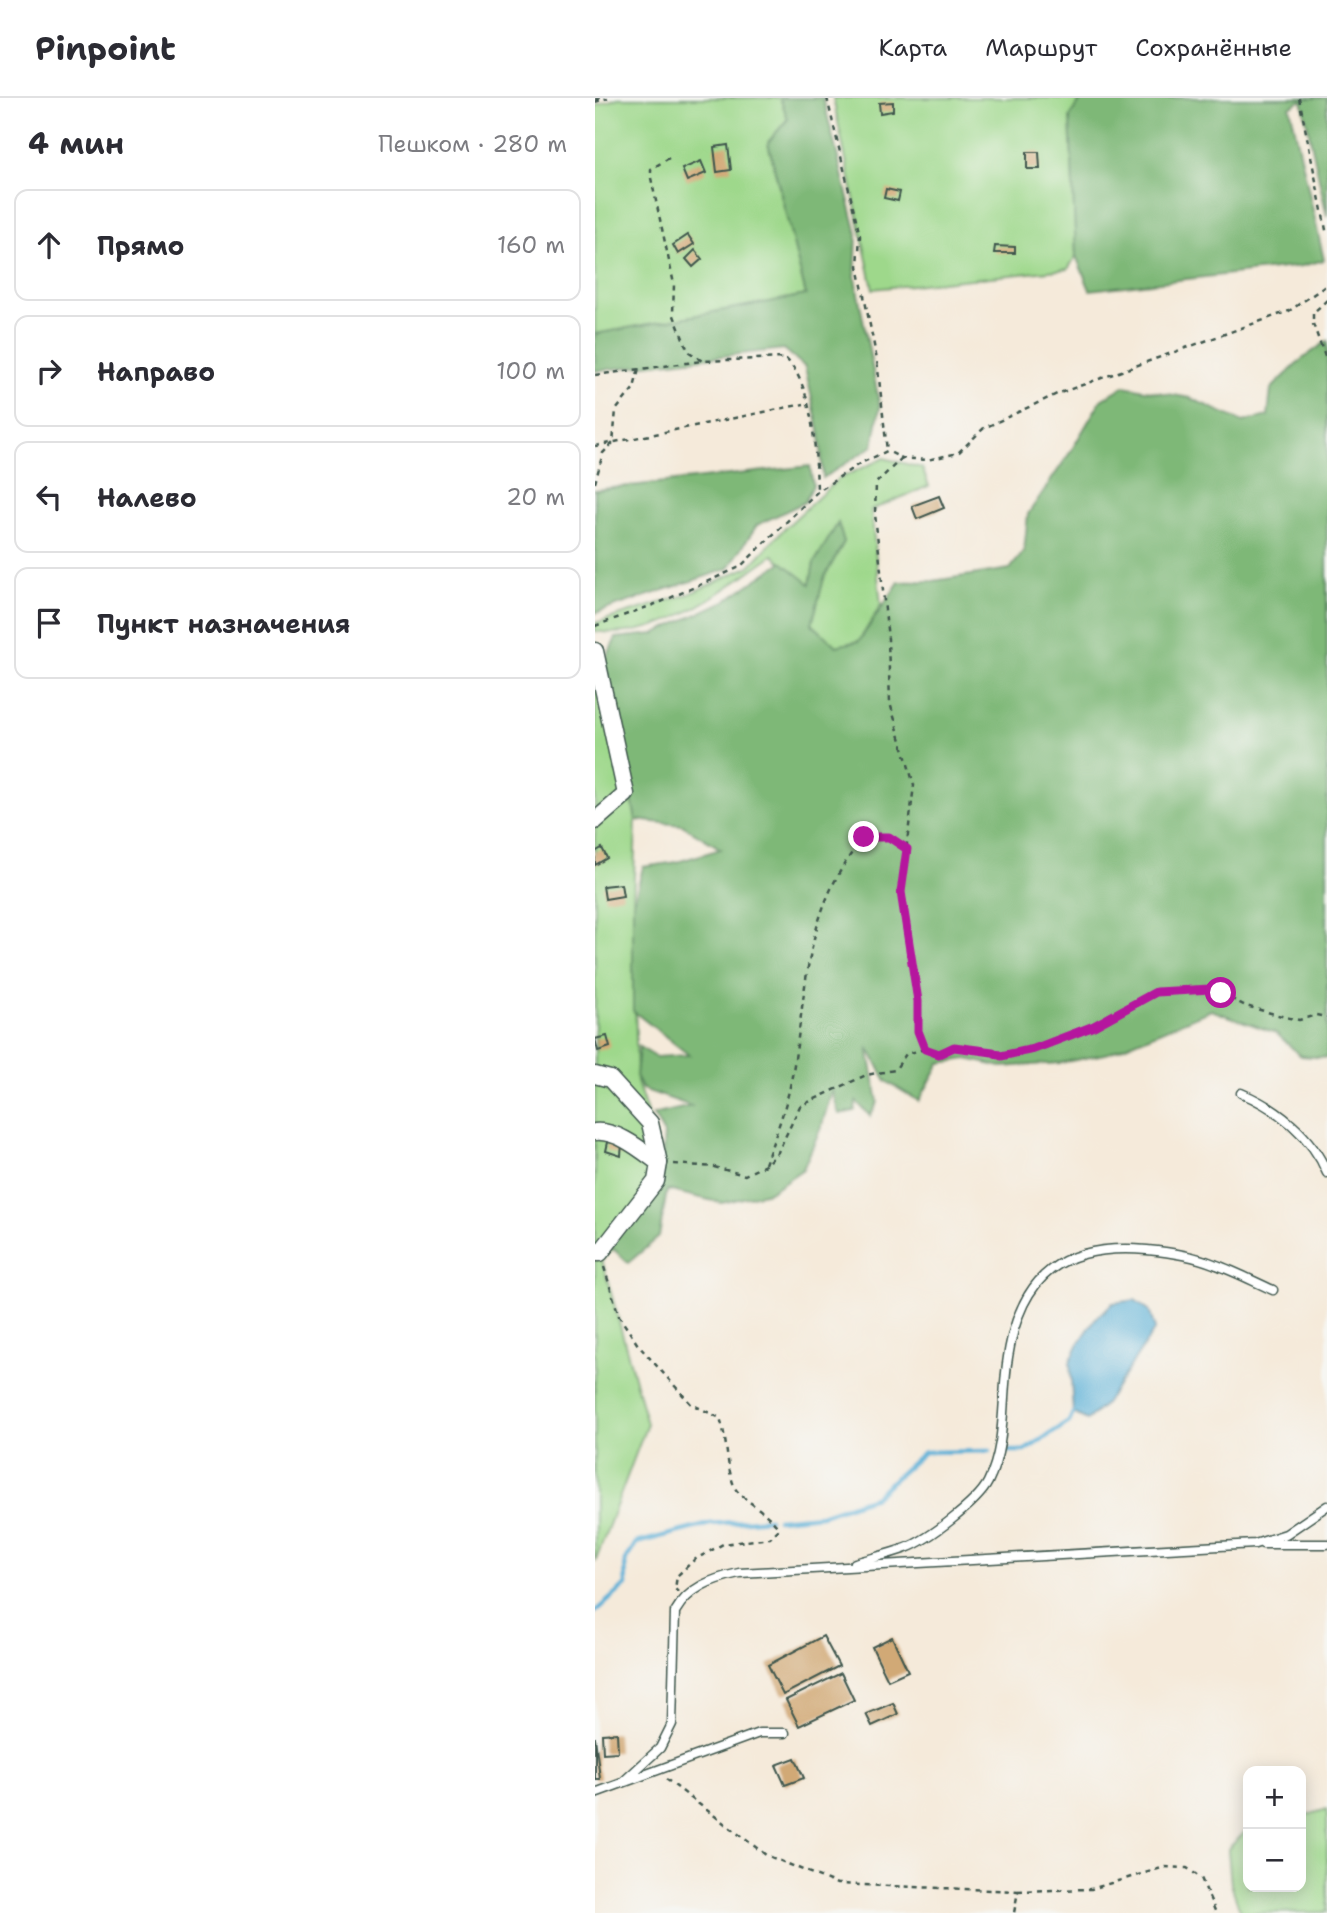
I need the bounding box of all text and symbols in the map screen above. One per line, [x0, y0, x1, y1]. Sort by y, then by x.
text: Pinpoint [35, 26, 176, 71]
text: Карта [879, 32, 947, 64]
text: Маршрут [985, 32, 1097, 64]
text: Сохранённые [1135, 32, 1292, 64]
text: 4 мин [28, 123, 124, 164]
text: Пешком · 280 m [378, 129, 567, 159]
icon: ahead [30, 226, 68, 264]
text: Прямо [97, 228, 185, 263]
text: 160 m [497, 230, 565, 260]
icon: right [30, 352, 68, 390]
text: Направо [97, 354, 215, 389]
text: 100 m [496, 356, 565, 386]
icon: left [30, 478, 68, 516]
text: Налево [97, 480, 197, 515]
text: 20 m [506, 482, 565, 512]
icon: arrive [30, 604, 68, 642]
text: Пункт назначения [97, 606, 350, 641]
route end [848, 821, 879, 852]
route start [1205, 977, 1236, 1008]
map controls [1243, 1766, 1306, 1892]
button: + [1243, 1766, 1306, 1829]
button: − [1243, 1829, 1306, 1892]

